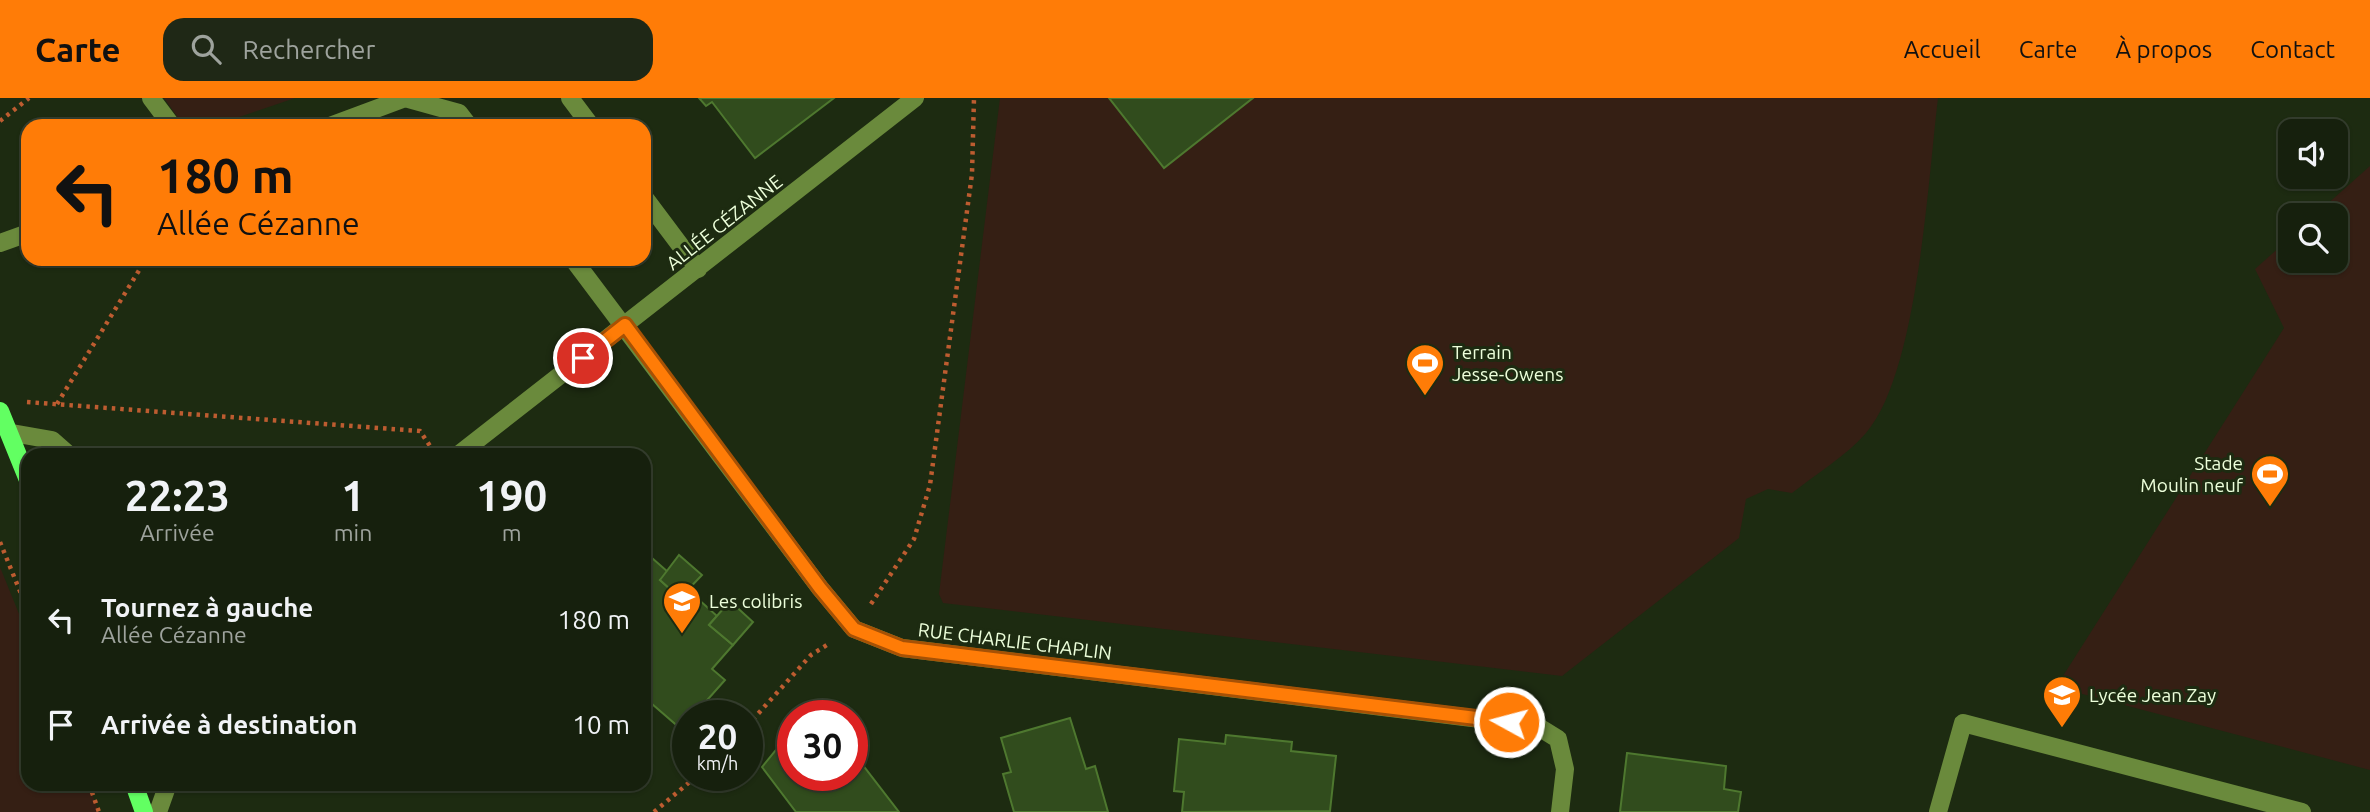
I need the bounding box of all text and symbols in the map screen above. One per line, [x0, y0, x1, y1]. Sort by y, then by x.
search box [163, 18, 653, 81]
icon: search [187, 30, 225, 68]
text: Carte [35, 31, 121, 68]
text: Rechercher [243, 35, 375, 64]
text: Accueil [1904, 36, 1981, 63]
text: Carte [2019, 36, 2078, 63]
text: À propos [2116, 36, 2212, 63]
text: Contact [2250, 36, 2335, 63]
map controls [2278, 119, 2348, 273]
button: sound [2278, 119, 2348, 189]
icon: left [42, 147, 133, 238]
text: 180 m [157, 147, 294, 202]
street label: ALLÉE CÉZANNE [662, 170, 786, 274]
button: search [2278, 203, 2348, 273]
text: Allée Cézanne [157, 205, 360, 241]
pin [553, 328, 613, 388]
icon: arrive [564, 339, 602, 377]
place label: Terrain Jesse-Owens [1452, 341, 1563, 385]
sports icon: Terrain Jesse-Owens [1404, 342, 1446, 397]
place label: Stade Moulin neuf [2140, 452, 2244, 496]
sports icon: Stade Moulin neuf [2249, 453, 2291, 508]
text: 22:23 [125, 472, 230, 519]
text: 1 [341, 472, 365, 519]
text: 190 [476, 472, 547, 519]
text: Arrivée [140, 520, 215, 545]
text: min [334, 520, 372, 545]
text: m [502, 520, 522, 545]
school or university icon: Les colibris [661, 580, 703, 635]
place label: Les colibris [709, 590, 802, 612]
text: Tournez à gauche [101, 593, 313, 622]
icon: left [42, 601, 80, 639]
text: 180 m [558, 605, 630, 634]
street label: RUE CHARLIE CHAPLIN [917, 618, 1113, 664]
text: Allée Cézanne [101, 622, 247, 647]
school or university icon: Lycée Jean Zay [2041, 674, 2083, 729]
place label: Lycée Jean Zay [2089, 684, 2216, 706]
position arrow [1472, 685, 1546, 759]
speed limit sign: 30 [777, 700, 868, 791]
icon: arrive [42, 706, 80, 744]
text: Arrivée à destination [101, 710, 357, 739]
text: 10 m [572, 710, 630, 739]
text: 20 [698, 716, 737, 756]
text: km/h [697, 753, 738, 773]

